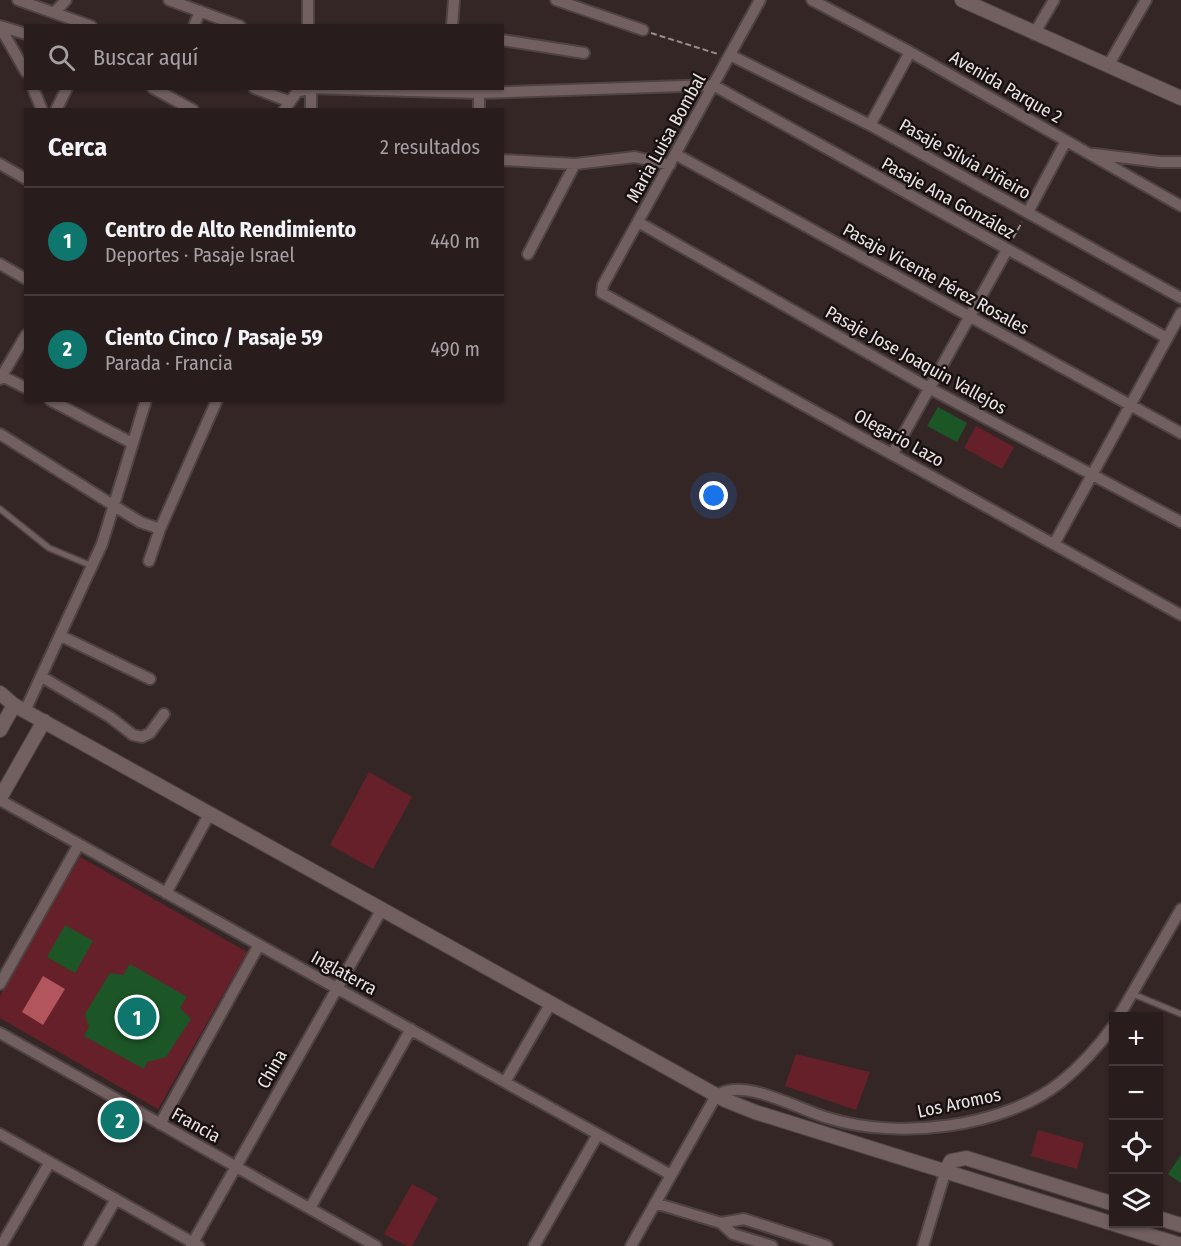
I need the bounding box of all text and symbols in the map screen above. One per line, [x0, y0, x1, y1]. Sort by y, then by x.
search box [24, 24, 504, 90]
icon: search [45, 41, 78, 74]
text: Buscar aquí [93, 44, 198, 71]
street label: Avenida Parque 2 [946, 46, 1066, 128]
street label: Maria Luisa Bombal [622, 70, 711, 206]
street label: Pasaje Silvia Piñeiro [895, 114, 1035, 204]
text: Cerca [48, 132, 107, 163]
text: 2 resultados [380, 135, 480, 159]
street label: Pasaje Ana González [878, 152, 1018, 244]
text: Centro de Alto Rendimiento [105, 216, 356, 243]
street label: Pasaje Vicente Pérez Rosales [839, 219, 1033, 340]
text: 1 [63, 229, 72, 253]
text: 440 m [430, 229, 480, 253]
text: Deportes · Pasaje Israel [105, 243, 295, 267]
street label: Pasaje Jose Joaquin Vallejos [822, 301, 1011, 419]
text: Ciento Cinco / Pasaje 59 [105, 324, 323, 351]
text: 2 [63, 337, 72, 361]
text: 490 m [430, 337, 480, 361]
text: Parada · Francia [105, 351, 233, 375]
street label: Olegario Lazo [850, 404, 948, 472]
your location [699, 481, 728, 510]
street label: Inglaterra [307, 946, 381, 1000]
pin: 1 [118, 994, 156, 1040]
map controls [1109, 1012, 1163, 1228]
button: + [1109, 1012, 1163, 1066]
street label: China [252, 1045, 292, 1092]
button: − [1109, 1066, 1163, 1120]
street label: Los Aromos [915, 1083, 1003, 1123]
pin: 2 [100, 1098, 140, 1142]
street label: Francia [168, 1103, 224, 1147]
button: locate [1109, 1120, 1163, 1174]
button: layers [1109, 1174, 1163, 1228]

